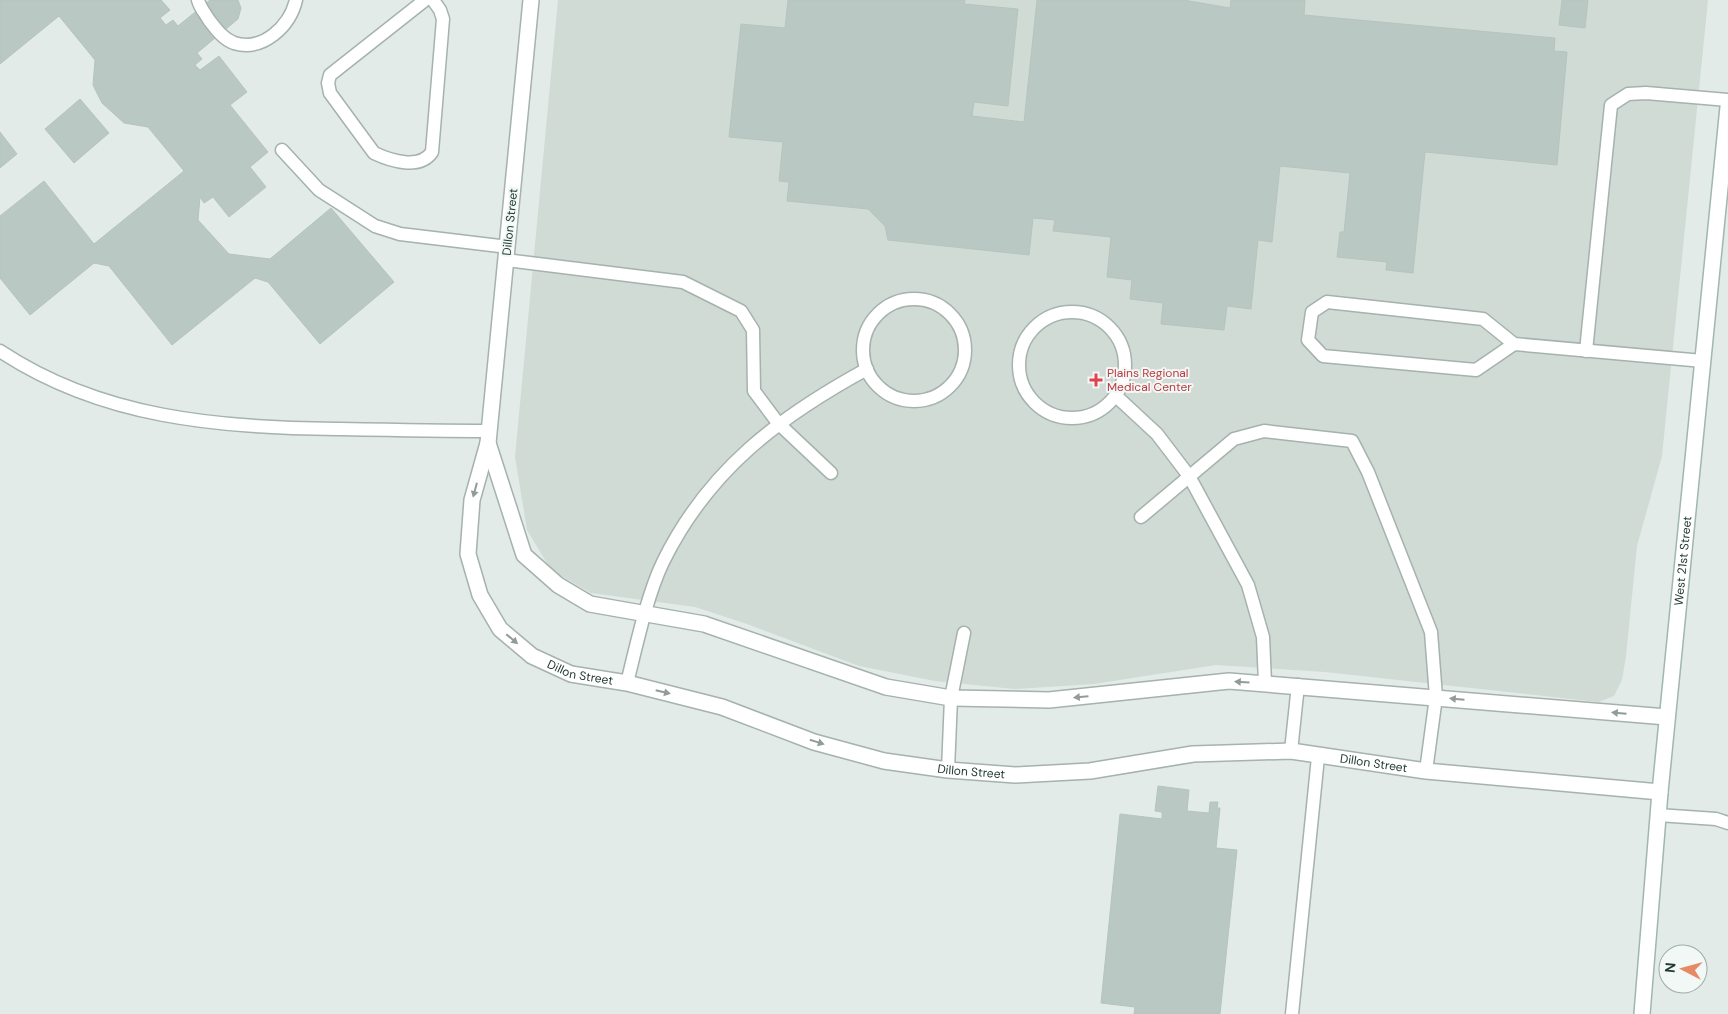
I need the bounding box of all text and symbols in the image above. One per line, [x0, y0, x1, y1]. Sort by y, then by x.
street label: Dillon Street [499, 187, 522, 257]
place label: Plains Regional Medical Center [1107, 365, 1192, 395]
marker: Plains Regional Medical Center [1089, 373, 1103, 387]
one-way arrow [470, 483, 478, 498]
street label: West 21st Street [1671, 515, 1695, 606]
one-way arrow [506, 633, 518, 644]
street label: Dillon Street [545, 656, 615, 689]
one-way arrow [1234, 677, 1250, 685]
one-way arrow [655, 688, 670, 696]
one-way arrow [1072, 693, 1088, 701]
one-way arrow [1448, 695, 1464, 703]
one-way arrow [1610, 709, 1626, 717]
one-way arrow [810, 739, 825, 747]
street label: Dillon Street [1339, 750, 1409, 776]
street label: Dillon Street [936, 761, 1006, 782]
north arrow [1658, 944, 1708, 994]
text: N [1661, 962, 1680, 974]

